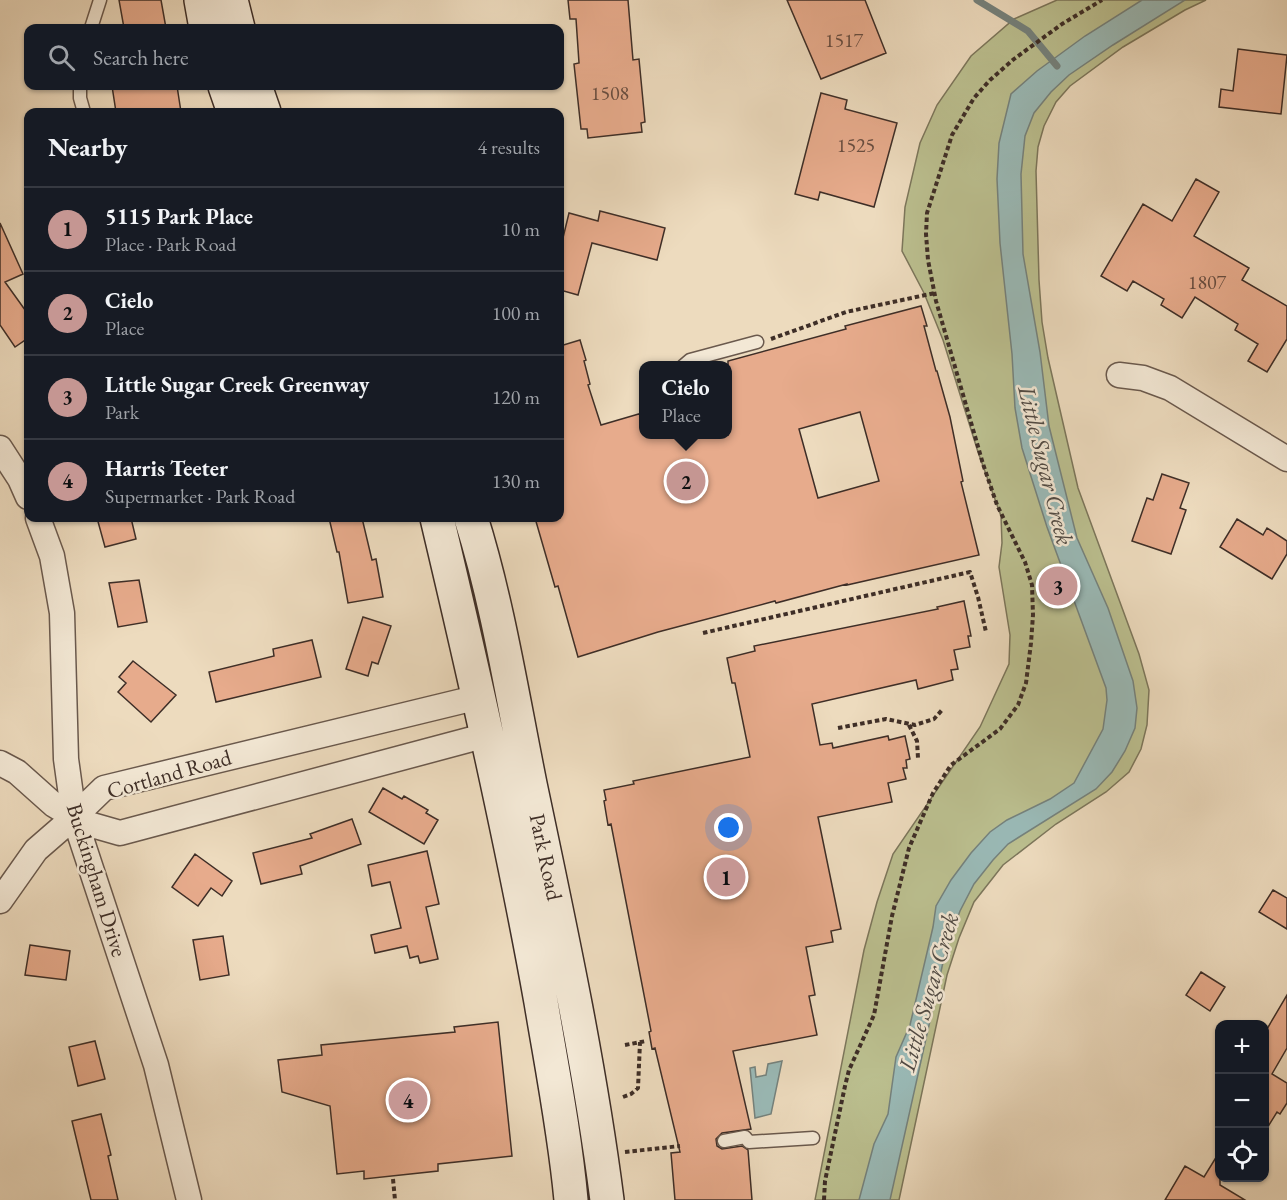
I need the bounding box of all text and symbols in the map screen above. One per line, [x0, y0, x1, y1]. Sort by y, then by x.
search box [24, 24, 564, 90]
house number: 1517 [825, 27, 864, 53]
icon: search [45, 41, 78, 74]
text: Search here [93, 43, 188, 72]
house number: 1508 [591, 80, 629, 106]
text: Nearby [48, 130, 128, 164]
house number: 1525 [837, 132, 875, 158]
text: 4 results [477, 134, 540, 160]
text: 5115 Park Place [105, 202, 253, 231]
text: 1 [62, 216, 73, 242]
text: 10 m [501, 216, 540, 242]
text: Place · Park Road [105, 231, 236, 257]
house number: 1807 [1188, 269, 1227, 295]
text: Cielo [105, 286, 153, 315]
text: 2 [62, 300, 73, 326]
text: 100 m [492, 300, 540, 326]
text: Place [105, 315, 144, 341]
popup [639, 361, 732, 439]
text: Little Sugar Creek Greenway [105, 370, 369, 399]
text: Cielo [661, 373, 710, 402]
water label: Little Sugar Creek [1011, 381, 1081, 548]
text: 3 [62, 384, 73, 410]
text: 120 m [492, 384, 540, 410]
text: Park [105, 399, 139, 425]
text: Place [661, 402, 701, 428]
text: Harris Teeter [105, 454, 228, 483]
pin: 2 [666, 458, 706, 504]
text: 4 [62, 468, 73, 494]
text: 130 m [492, 468, 540, 494]
text: Supermarket · Park Road [105, 483, 295, 509]
pin: 3 [1038, 564, 1078, 608]
street label: Cortland Road [103, 742, 235, 806]
street label: Buckingham Drive [60, 800, 134, 961]
street label: Park Road [523, 811, 570, 904]
your location [714, 813, 743, 842]
pin: 1 [706, 854, 746, 900]
water label: Little Sugar Creek [890, 909, 965, 1076]
map controls [1215, 1020, 1269, 1182]
button: + [1215, 1020, 1269, 1074]
button: − [1215, 1074, 1269, 1128]
pin: 4 [388, 1078, 428, 1122]
button: locate [1215, 1128, 1269, 1182]

